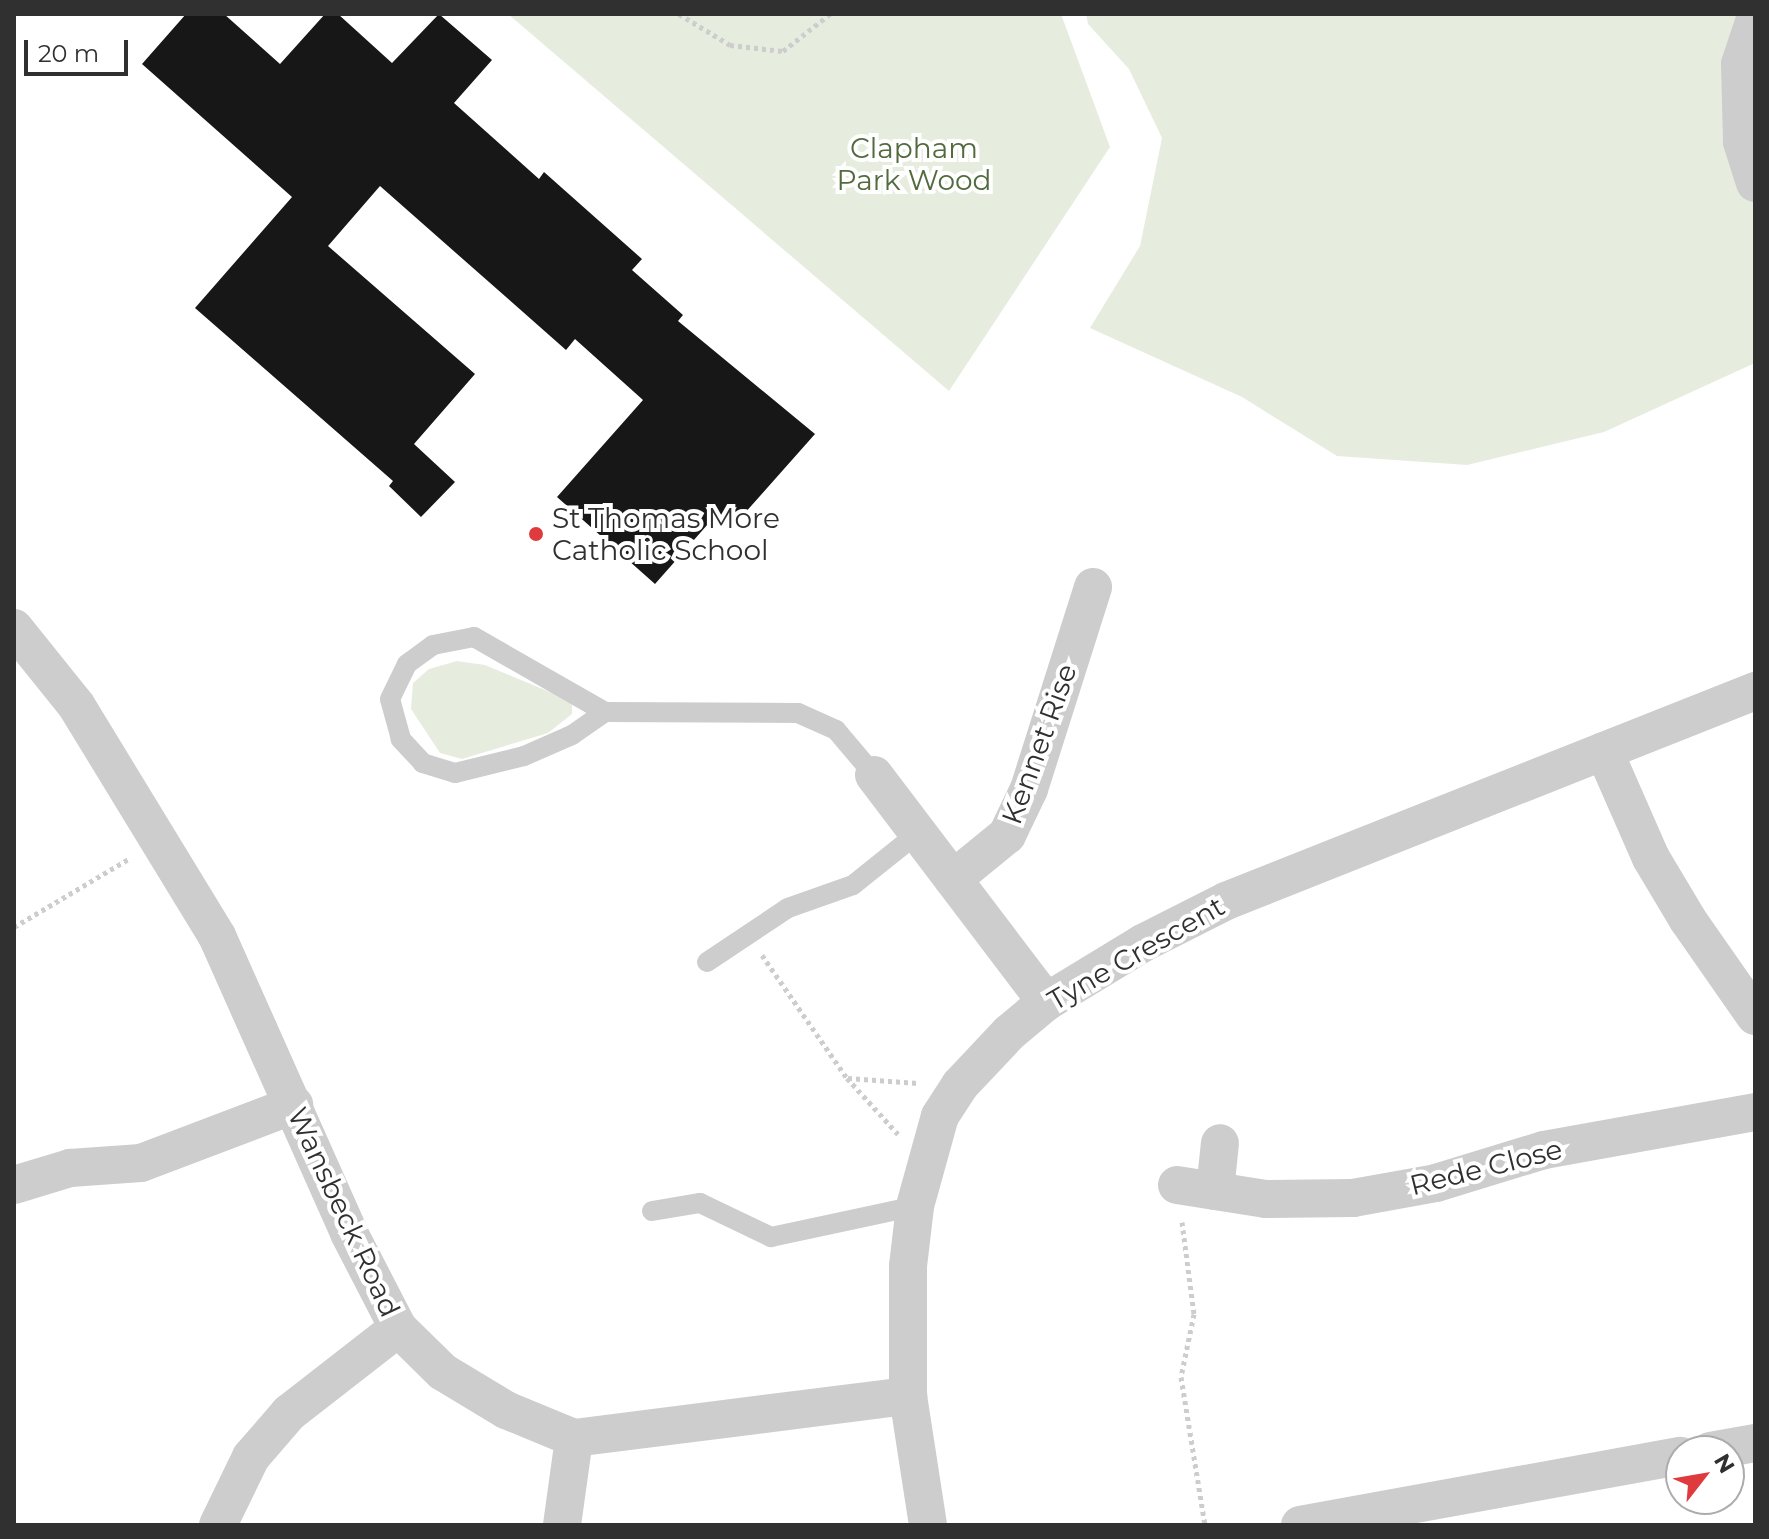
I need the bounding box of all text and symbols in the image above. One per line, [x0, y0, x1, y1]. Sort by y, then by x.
scale bar [28, 24, 132, 74]
text: 20 m [38, 39, 99, 68]
park label: Clapham Park Wood [837, 131, 991, 197]
place label: St Thomas More Catholic School [552, 501, 780, 567]
marker: St Thomas More Catholic School [527, 525, 545, 543]
street label: Kennet Rise [994, 659, 1084, 829]
street label: Tyne Crescent [1042, 889, 1230, 1017]
street label: Wansbeck Road [281, 1102, 407, 1322]
street label: Rede Close [1406, 1132, 1566, 1202]
north arrow [1665, 1435, 1745, 1515]
text: N [1708, 1449, 1740, 1478]

